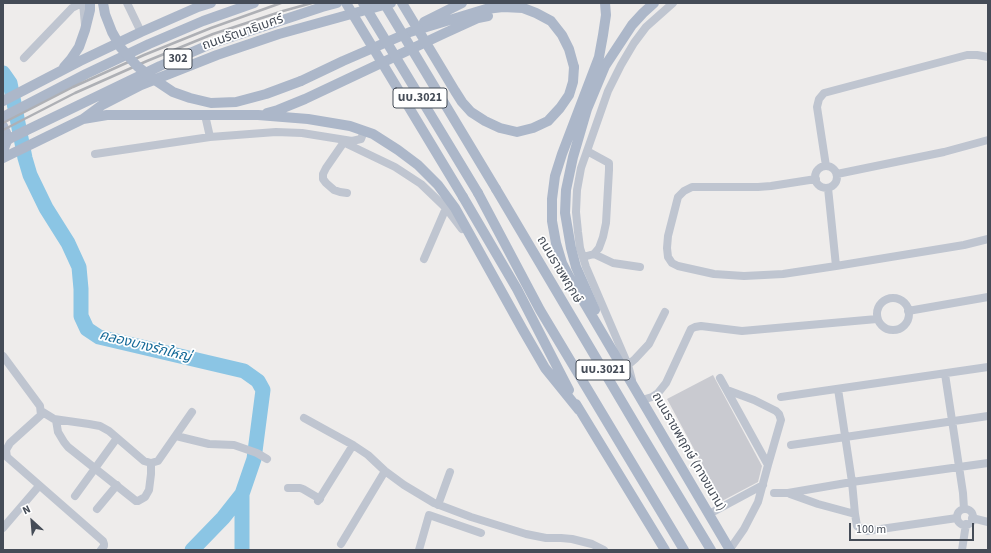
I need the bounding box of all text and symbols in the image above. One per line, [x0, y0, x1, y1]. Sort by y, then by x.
street label: ถนนรัตนาธิเบศร์ [200, 12, 286, 54]
road number: 302 [164, 49, 192, 69]
road number: นบ.3021 [393, 88, 447, 108]
street label: ถนนราชพฤกษ์ [533, 234, 585, 306]
water label: คลองบางรักใหญ่ [97, 327, 193, 367]
road number: นบ.3021 [576, 360, 630, 380]
street label: ถนนราชพฤกษ์ (ทางขนาน) [648, 390, 728, 514]
north arrow [12, 501, 52, 541]
text: N [20, 501, 33, 518]
scale bar [851, 515, 976, 541]
text: 100 m [856, 521, 886, 538]

